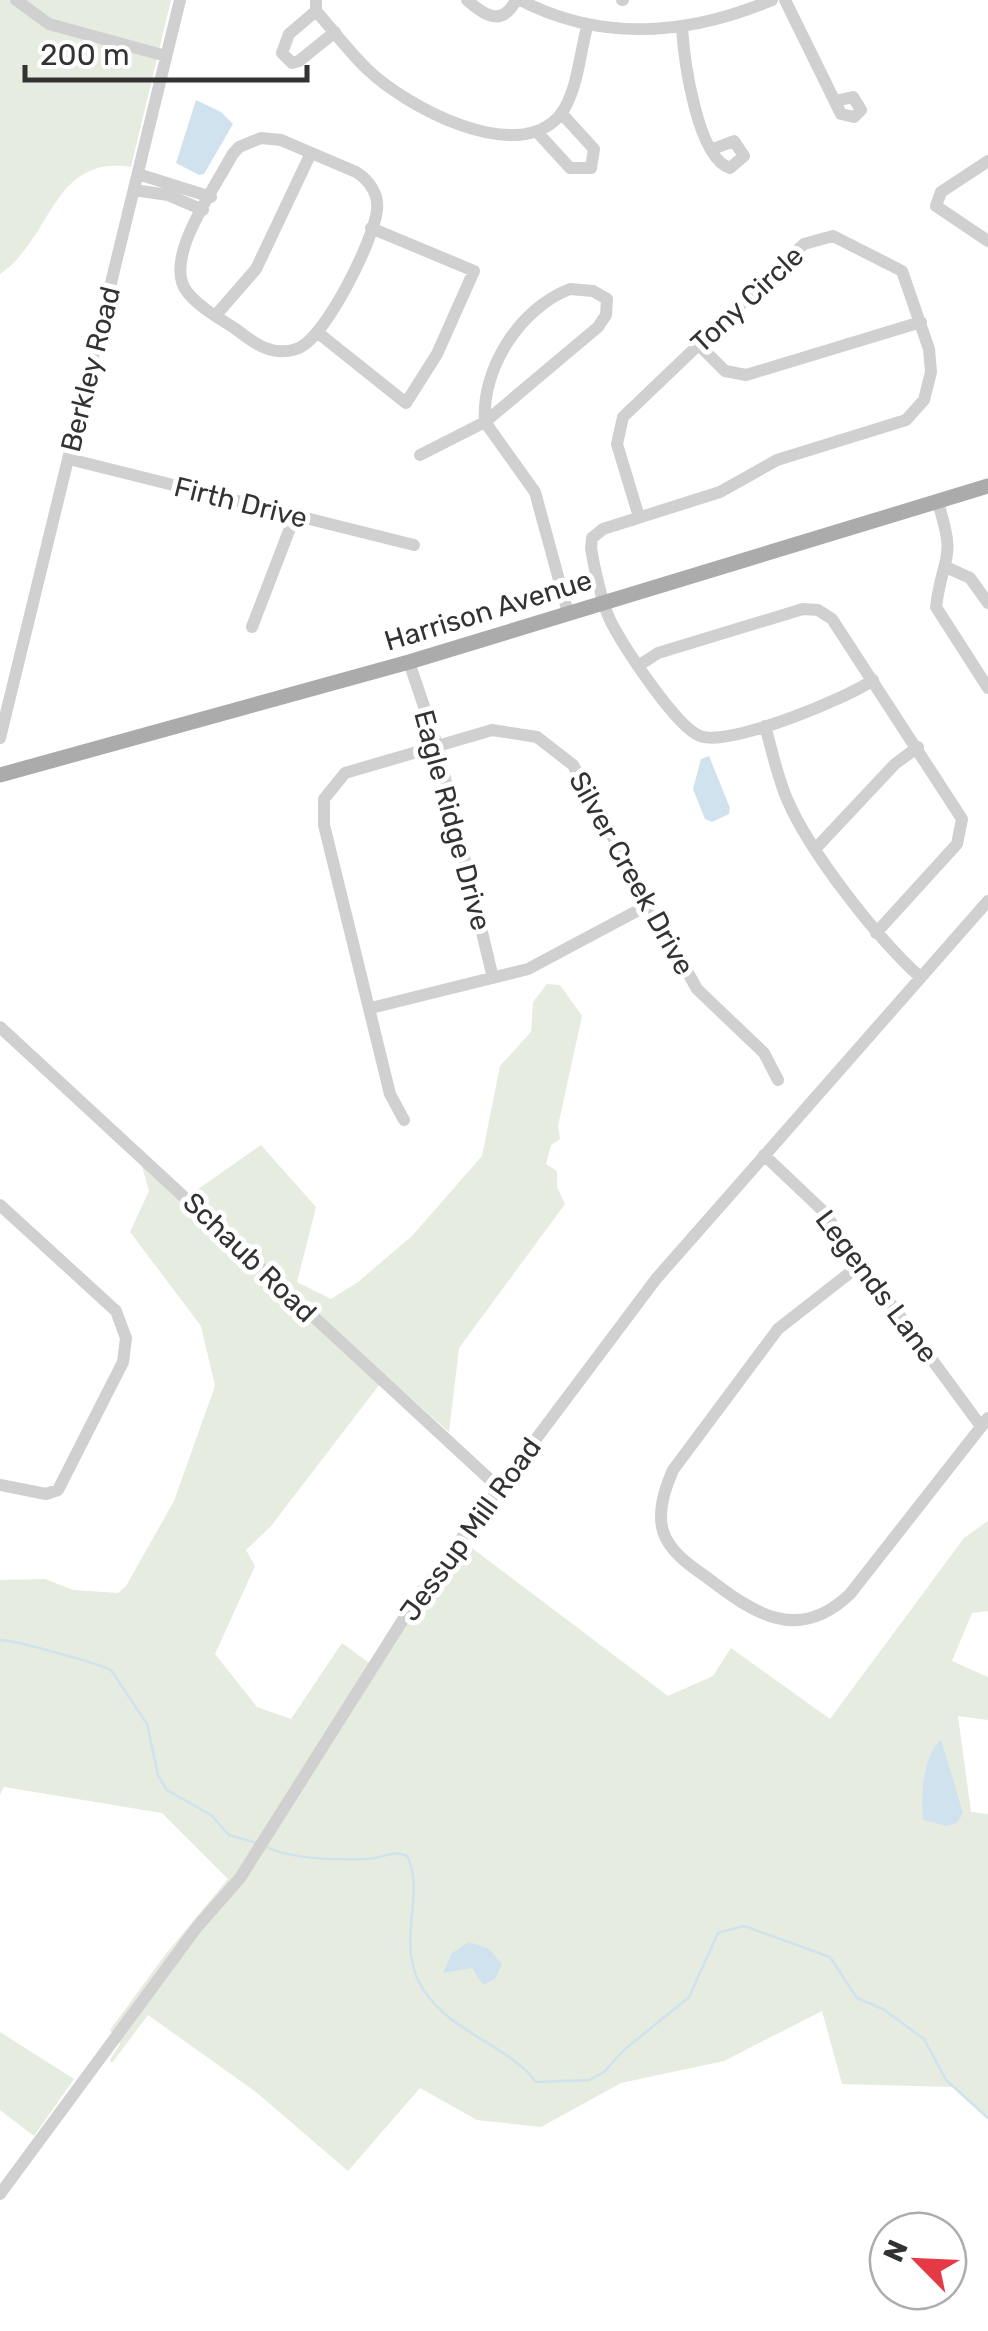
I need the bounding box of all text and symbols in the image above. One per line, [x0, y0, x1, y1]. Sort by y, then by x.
scale bar [25, 20, 308, 82]
text: 200 m [40, 37, 130, 73]
street label: Tony Circle [684, 239, 810, 360]
street label: Berkley Road [54, 283, 127, 455]
street label: Firth Drive [171, 470, 311, 535]
street label: Harrison Avenue [381, 563, 596, 658]
street label: Eagle Ridge Drive [407, 706, 498, 934]
street label: Silver Creek Drive [562, 766, 701, 981]
street label: Schaub Road [176, 1186, 323, 1329]
street label: Legends Lane [809, 1204, 945, 1369]
street label: Jessup Mill Road [393, 1431, 548, 1627]
north arrow [868, 2211, 968, 2311]
text: N [876, 2235, 915, 2267]

